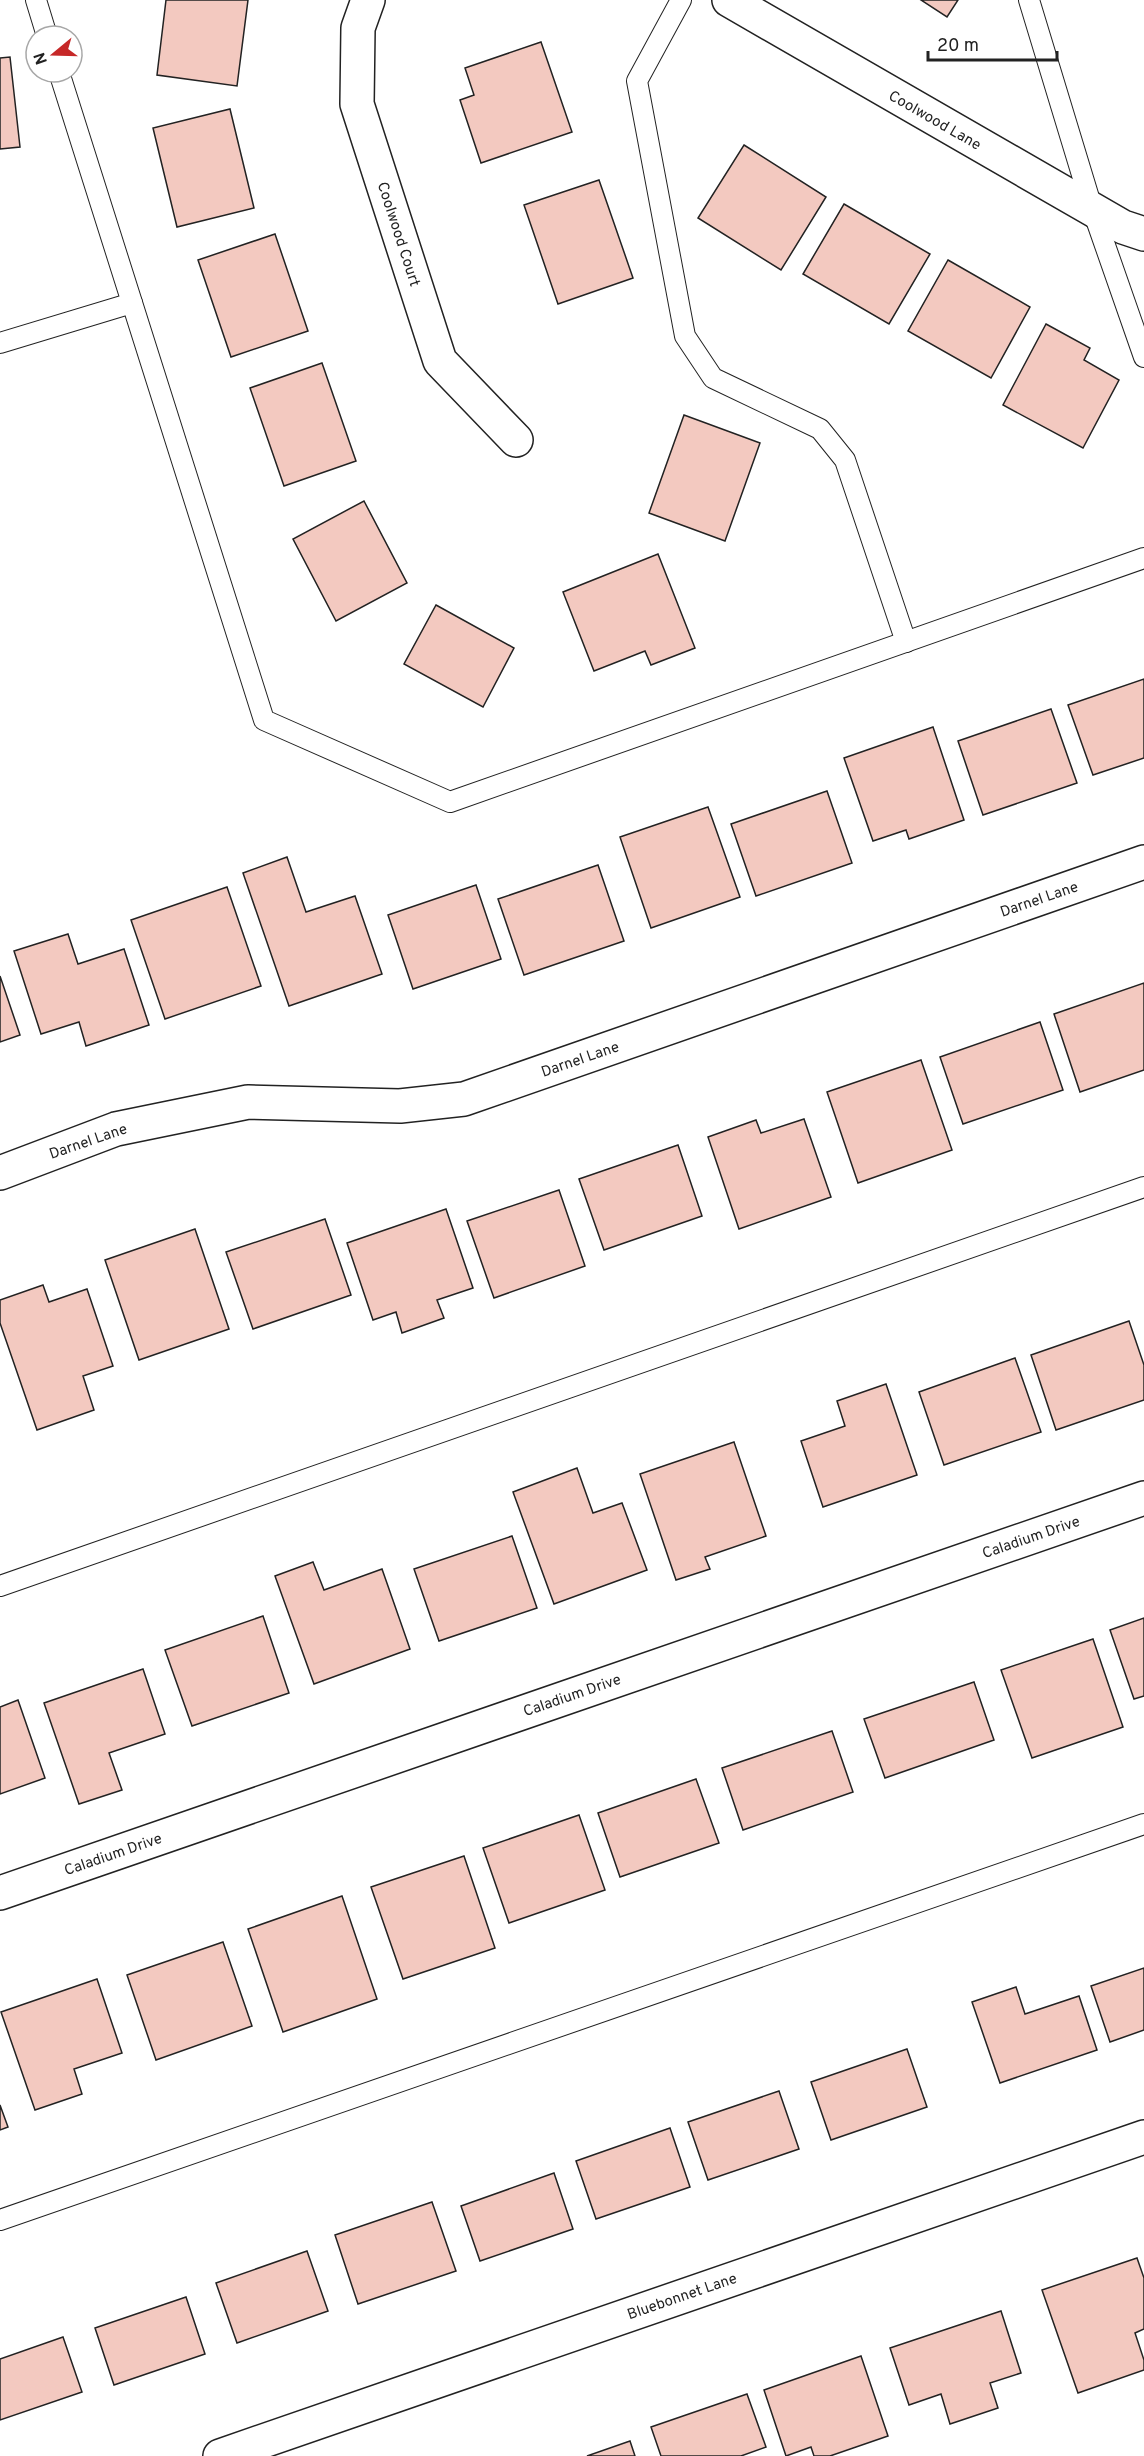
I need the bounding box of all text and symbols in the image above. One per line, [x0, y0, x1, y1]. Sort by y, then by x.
north arrow [24, 24, 84, 84]
scale bar [928, 24, 1057, 62]
text: 20 m [937, 35, 979, 58]
text: N [30, 50, 53, 67]
street label: Coolwood Lane [885, 87, 984, 155]
street label: Coolwood Court [372, 180, 423, 289]
street label: Darnel Lane [998, 878, 1081, 923]
street label: Darnel Lane [539, 1038, 622, 1083]
street label: Darnel Lane [47, 1120, 130, 1165]
street label: Caladium Drive [980, 1513, 1083, 1564]
street label: Caladium Drive [521, 1671, 624, 1722]
street label: Caladium Drive [62, 1830, 165, 1881]
street label: Bluebonnet Lane [625, 2270, 740, 2325]

